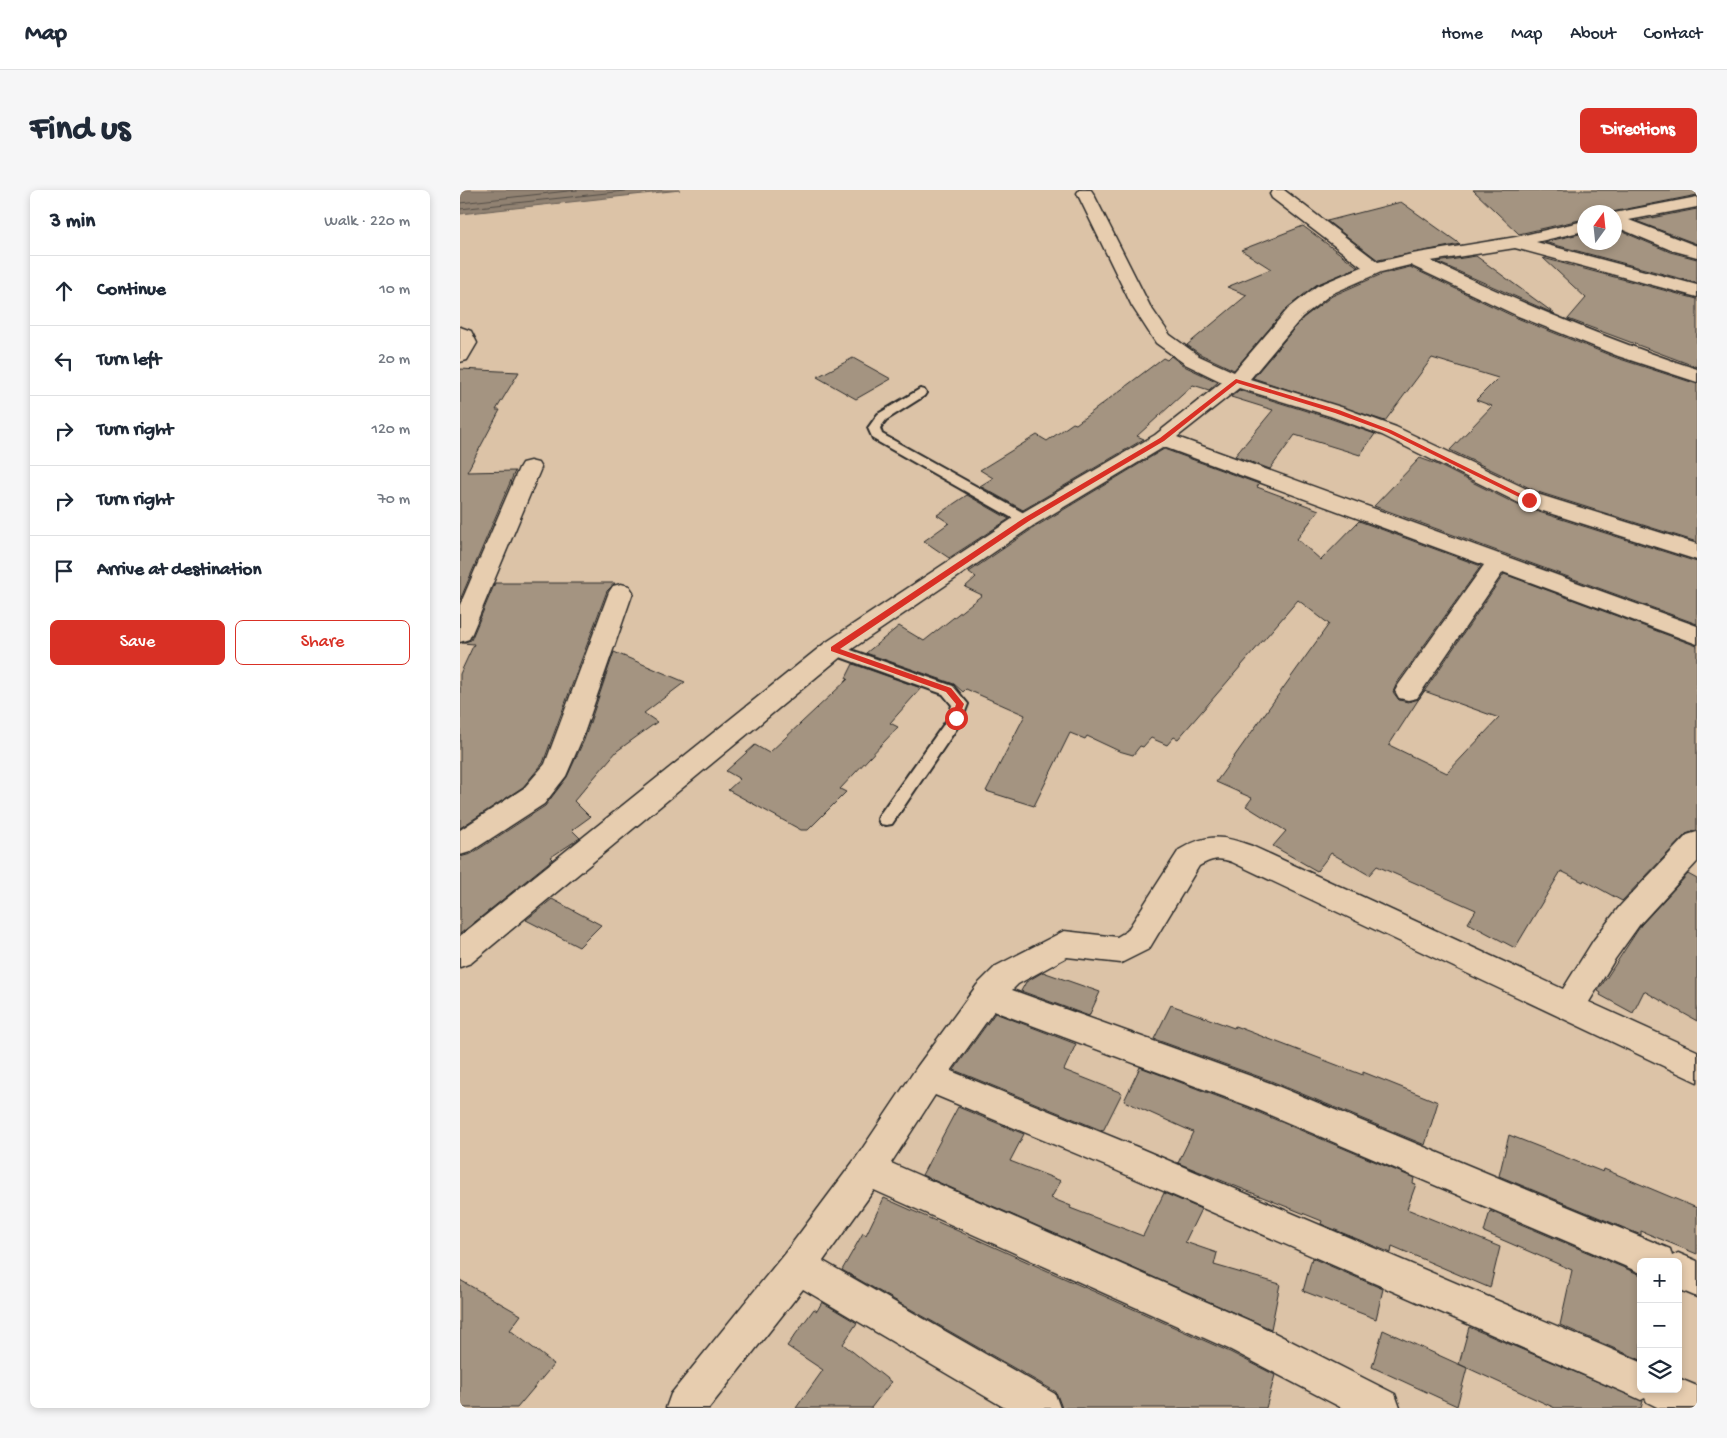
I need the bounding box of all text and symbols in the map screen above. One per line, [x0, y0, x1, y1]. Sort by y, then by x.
text: Map [25, 20, 67, 49]
text: Home [1441, 24, 1483, 45]
text: Map [1511, 24, 1542, 45]
text: About [1570, 24, 1616, 45]
text: Contact [1644, 24, 1702, 45]
button: Directions [1580, 108, 1697, 153]
text: Find us [30, 110, 130, 151]
north arrow [1577, 205, 1622, 250]
text: 3 min [50, 210, 95, 235]
text: Walk · 220 m [324, 213, 410, 232]
icon: ahead [50, 277, 78, 305]
text: Continue [97, 279, 166, 302]
text: 10 m [379, 281, 410, 300]
icon: left [50, 347, 78, 375]
text: Turn left [97, 349, 161, 372]
text: 20 m [378, 351, 410, 370]
icon: right [50, 417, 78, 445]
text: Turn right [97, 419, 173, 442]
text: 120 m [371, 421, 410, 440]
icon: right [50, 487, 78, 515]
text: Turn right [97, 489, 173, 512]
route end [1518, 489, 1541, 512]
text: 70 m [377, 491, 410, 510]
icon: arrive [50, 557, 78, 585]
text: Arrive at destination [97, 559, 261, 582]
button: Save [50, 620, 225, 665]
button: Share [235, 620, 410, 665]
route start [945, 707, 968, 730]
map controls [1637, 1258, 1682, 1393]
button: + [1637, 1258, 1682, 1303]
button: − [1637, 1303, 1682, 1348]
button: layers [1637, 1348, 1682, 1393]

